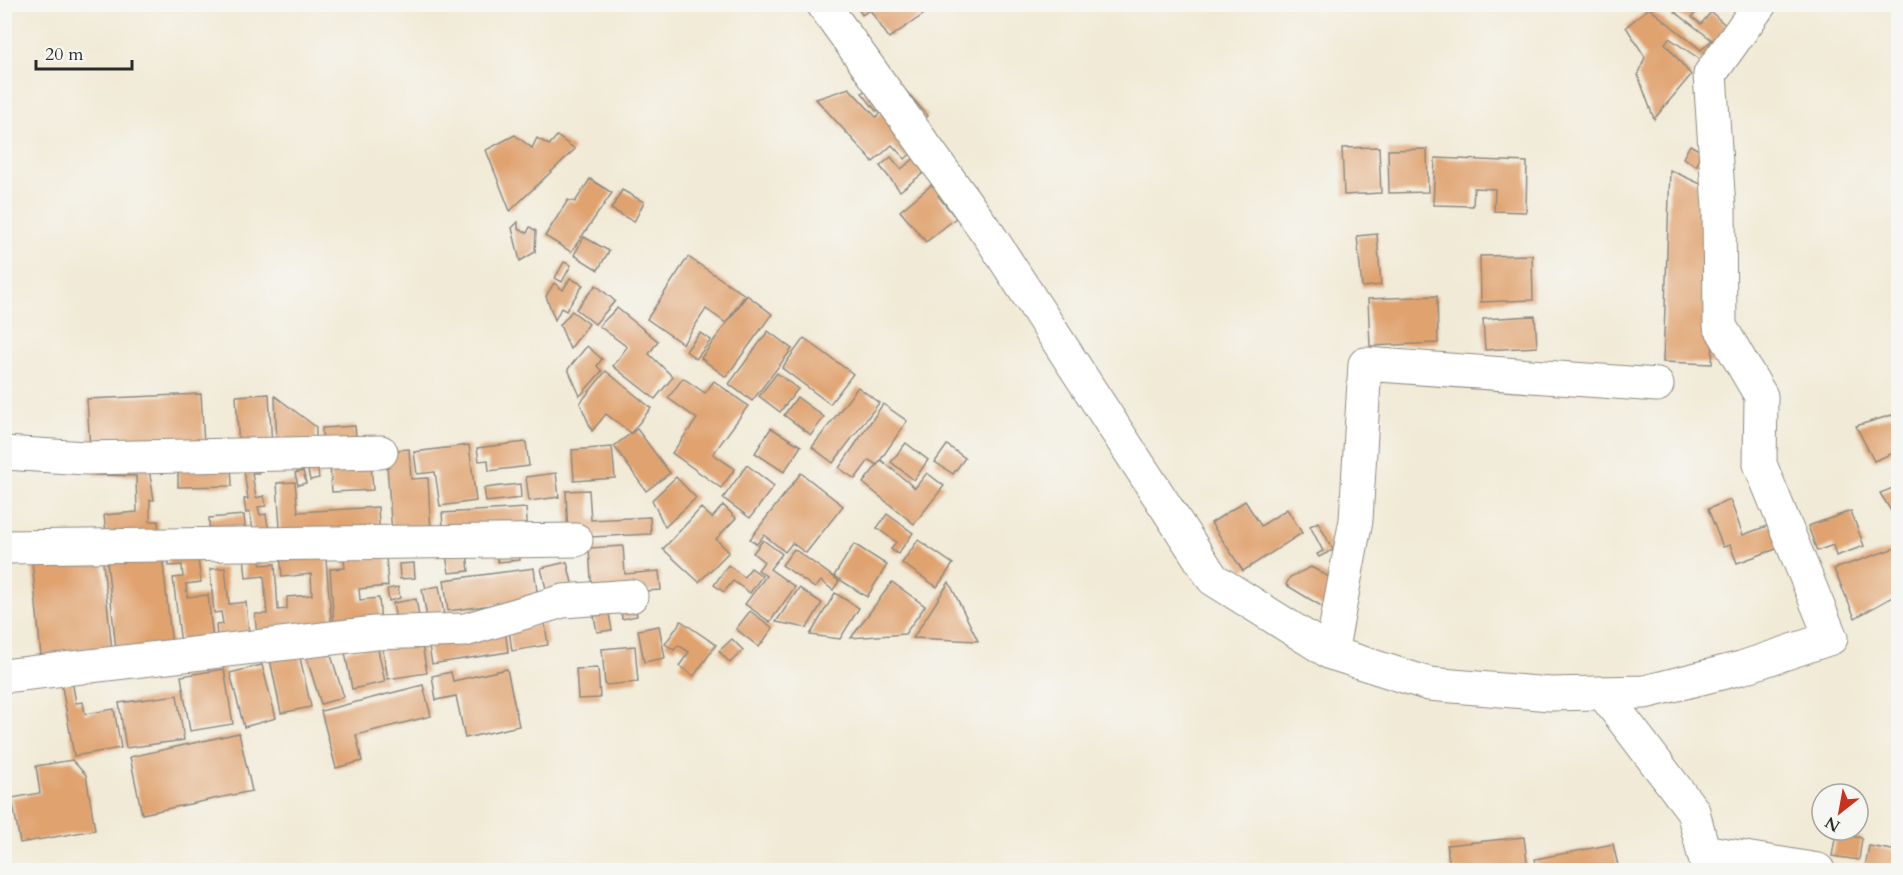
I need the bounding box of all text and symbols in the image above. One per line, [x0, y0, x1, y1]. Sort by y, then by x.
scale bar [36, 33, 132, 71]
text: 20 m [45, 42, 84, 67]
north arrow [1810, 782, 1870, 842]
text: N [1821, 811, 1844, 837]

